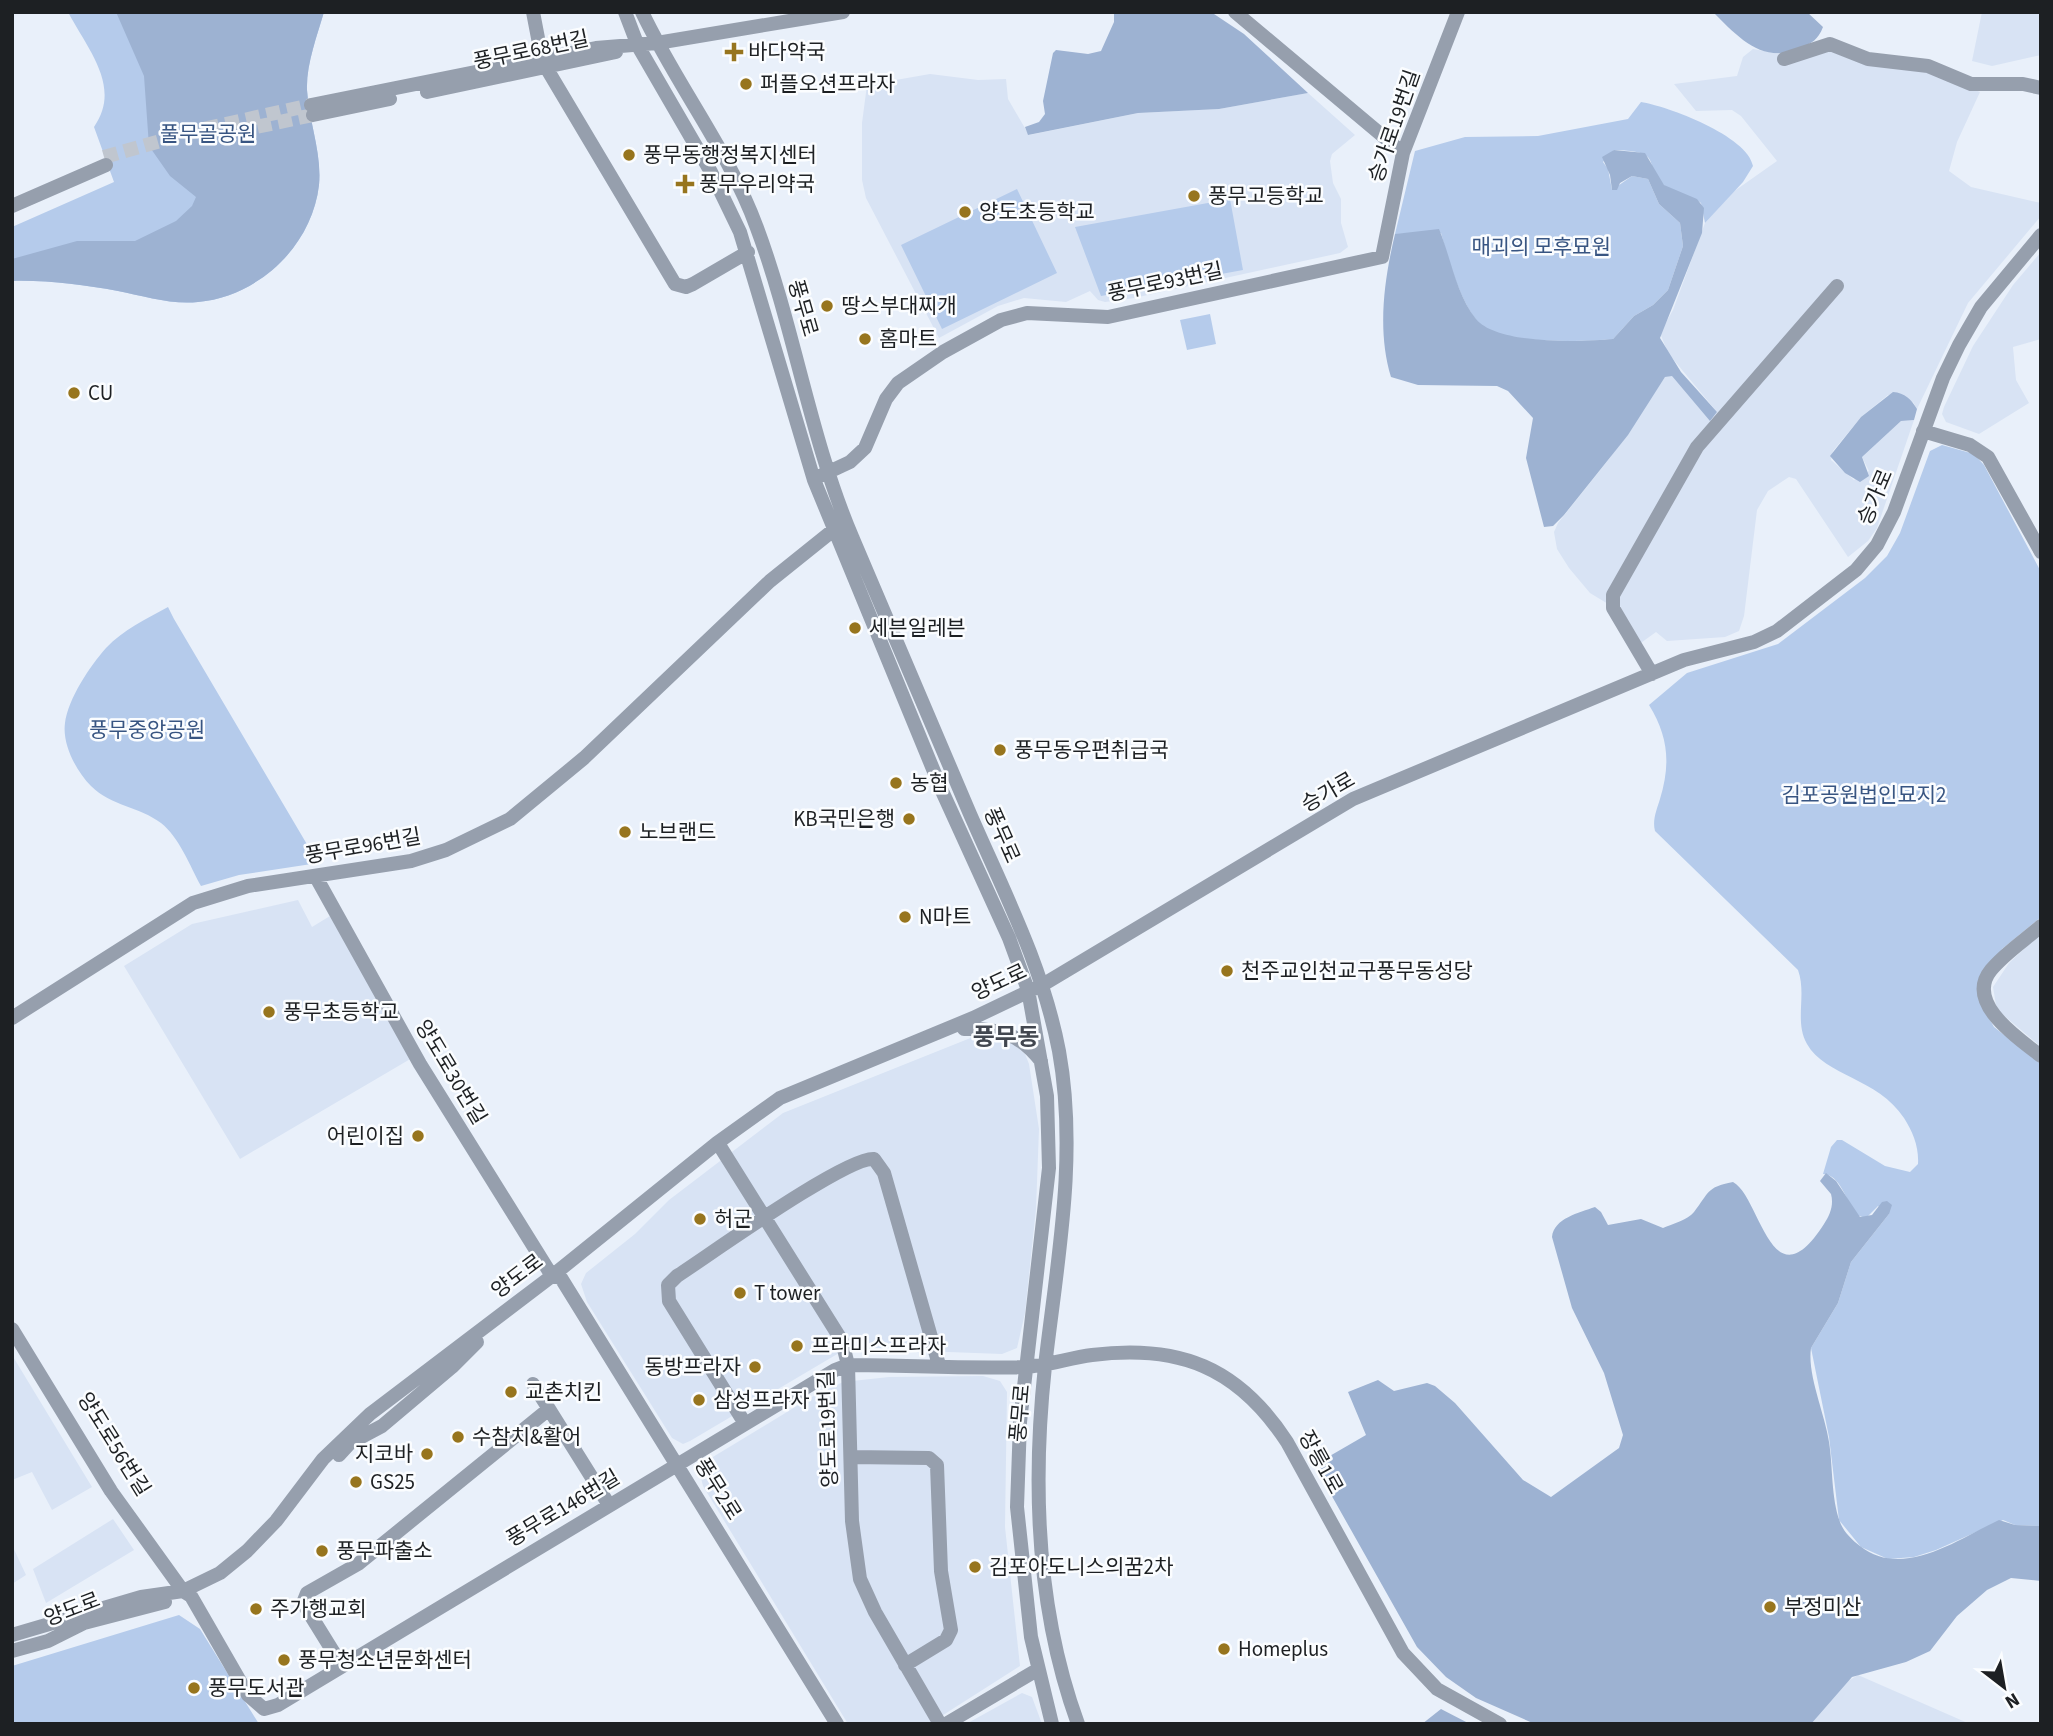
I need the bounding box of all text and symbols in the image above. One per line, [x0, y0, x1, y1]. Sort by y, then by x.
street label: 풍무로68번길 [470, 23, 592, 77]
place label: 바다약국 [748, 37, 825, 67]
marker: 바다약국 [726, 44, 742, 60]
street label: 승가로19번길 [1361, 66, 1427, 186]
place label: 퍼플오션프라자 [760, 69, 895, 99]
marker: 퍼플오션프라자 [738, 76, 754, 92]
park label: 풀무골공원 [160, 119, 256, 149]
place label: 풍무동행정복지센터 [643, 140, 817, 170]
marker: 풍무동행정복지센터 [621, 147, 637, 163]
place label: 풍무우리약국 [699, 169, 815, 199]
marker: 풍무우리약국 [677, 176, 693, 192]
place label: 풍무고등학교 [1208, 181, 1324, 211]
marker: 풍무고등학교 [1186, 188, 1202, 204]
place label: 양도초등학교 [979, 197, 1095, 227]
marker: 양도초등학교 [957, 204, 973, 220]
park label: 매괴의 모후묘원 [1471, 232, 1611, 262]
street label: 풍무로93번길 [1104, 255, 1226, 309]
street label: 풍무로 [781, 276, 825, 340]
place label: 땅스부대찌개 [841, 291, 957, 321]
marker: 땅스부대찌개 [819, 298, 835, 314]
place label: 홈마트 [879, 324, 937, 354]
marker: 홈마트 [857, 331, 873, 347]
place label: CU [88, 378, 113, 408]
marker: CU [66, 385, 82, 401]
street label: 승가로 [1850, 464, 1900, 530]
place label: 세븐일레븐 [869, 613, 966, 643]
marker: 세븐일레븐 [847, 620, 863, 636]
park label: 풍무중앙공원 [89, 715, 205, 745]
place label: 풍무동우편취급국 [1014, 735, 1169, 765]
marker: 풍무동우편취급국 [992, 742, 1008, 758]
street label: 승가로 [1295, 765, 1361, 819]
place label: 농협 [910, 768, 949, 798]
marker: 농협 [888, 775, 904, 791]
park label: 김포공원법인묘지2 [1782, 780, 1947, 810]
street label: 풍무로 [977, 802, 1027, 868]
place label: KB국민은행 [793, 804, 895, 834]
marker: KB국민은행 [901, 811, 917, 827]
place label: 노브랜드 [639, 817, 716, 847]
street label: 풍무로96번길 [303, 821, 423, 871]
marker: 노브랜드 [617, 824, 633, 840]
place label: N마트 [919, 902, 971, 932]
marker: N마트 [897, 909, 913, 925]
street label: 양도로 [966, 956, 1032, 1008]
place label: 천주교인천교구풍무동성당 [1241, 956, 1473, 986]
marker: 천주교인천교구풍무동성당 [1219, 963, 1235, 979]
place label: 풍무초등학교 [283, 997, 399, 1027]
marker: 풍무초등학교 [261, 1004, 277, 1020]
street label: 양도로30번길 [408, 1014, 494, 1130]
district label: 풍무동 [973, 1020, 1039, 1055]
place label: 어린이집 [327, 1121, 404, 1151]
marker: 어린이집 [410, 1128, 426, 1144]
place label: 허군 [714, 1204, 753, 1234]
marker: 허군 [692, 1211, 708, 1227]
street label: 양도로 [485, 1247, 549, 1305]
place label: T tower [754, 1278, 821, 1308]
marker: T tower [732, 1285, 748, 1301]
place label: 프라미스프라자 [811, 1331, 946, 1361]
marker: 프라미스프라자 [789, 1338, 805, 1354]
place label: 동방프라자 [644, 1352, 741, 1382]
marker: 동방프라자 [747, 1359, 763, 1375]
street label: 양도로19번길 [811, 1370, 845, 1488]
place label: 교촌치킨 [525, 1377, 602, 1407]
street label: 풍무로 [1003, 1383, 1037, 1443]
marker: 교촌치킨 [503, 1384, 519, 1400]
place label: 삼성프라자 [713, 1385, 810, 1415]
street label: 양도로56번길 [70, 1386, 158, 1502]
marker: 삼성프라자 [691, 1392, 707, 1408]
place label: 수참치&활어 [472, 1422, 581, 1452]
street label: 장릉1로 [1291, 1425, 1351, 1499]
marker: 수참치&활어 [450, 1429, 466, 1445]
place label: 지코바 [355, 1439, 413, 1469]
marker: 지코바 [419, 1446, 435, 1462]
street label: 풍무2로 [687, 1452, 749, 1526]
street label: 풍무로146번길 [500, 1462, 626, 1554]
place label: GS25 [370, 1467, 415, 1497]
marker: GS25 [348, 1474, 364, 1490]
place label: 풍무파출소 [336, 1536, 433, 1566]
marker: 풍무파출소 [314, 1543, 330, 1559]
place label: 김포아도니스의꿈2차 [989, 1552, 1173, 1582]
marker: 김포아도니스의꿈2차 [967, 1559, 983, 1575]
street label: 양도로 [40, 1585, 104, 1633]
place label: 부정미산 [1784, 1592, 1861, 1622]
place label: 주가행교회 [270, 1594, 367, 1624]
marker: 부정미산 [1762, 1599, 1778, 1615]
marker: 주가행교회 [248, 1601, 264, 1617]
place label: Homeplus [1238, 1634, 1328, 1664]
marker: Homeplus [1216, 1641, 1232, 1657]
place label: 풍무청소년문화센터 [298, 1645, 472, 1675]
marker: 풍무청소년문화센터 [276, 1652, 292, 1668]
north arrow [1969, 1652, 2039, 1722]
place label: 풍무도서관 [208, 1673, 305, 1703]
marker: 풍무도서관 [186, 1680, 202, 1696]
text: N [2000, 1685, 2024, 1715]

